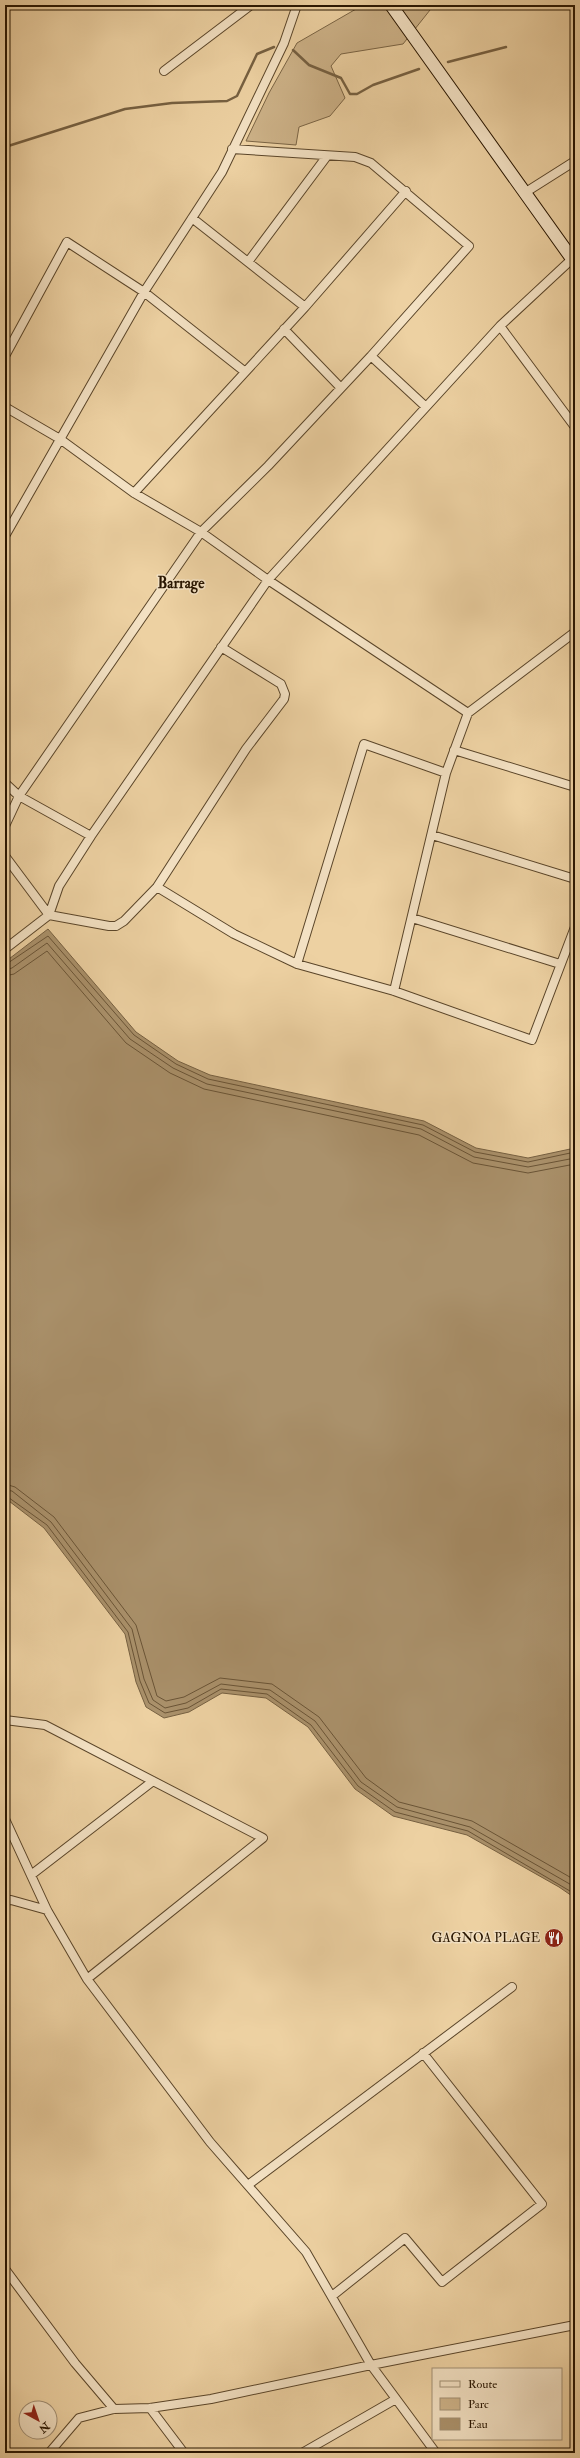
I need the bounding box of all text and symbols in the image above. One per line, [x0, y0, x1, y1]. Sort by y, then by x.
district label: Barrage [158, 574, 205, 594]
restaurant icon: GAGNOA PLAGE [543, 1927, 565, 1949]
place label: GAGNOA PLAGE [432, 1930, 540, 1946]
legend [432, 2368, 562, 2440]
text: Route [468, 2377, 497, 2392]
text: Parc [468, 2397, 489, 2412]
north arrow [18, 2400, 58, 2440]
text: Eau [468, 2417, 488, 2432]
text: N [35, 2418, 53, 2436]

